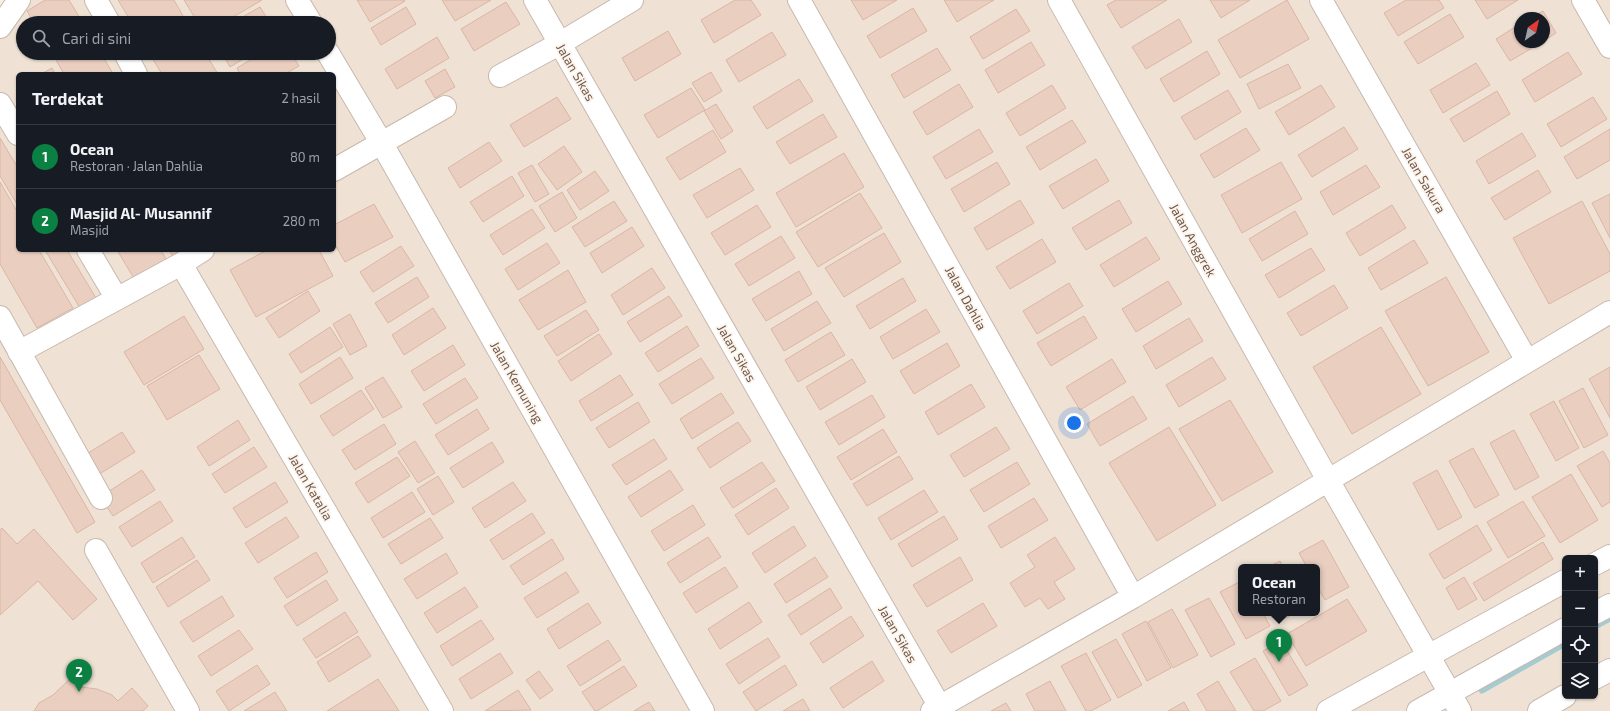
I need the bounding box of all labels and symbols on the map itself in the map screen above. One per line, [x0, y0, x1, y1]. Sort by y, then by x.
north arrow [1514, 12, 1550, 48]
street label: Jalan Sikas [553, 40, 599, 104]
street label: Jalan Sakura [1399, 144, 1449, 216]
street label: Jalan Anggrek [1166, 200, 1220, 280]
street label: Jalan Dahlia [942, 263, 990, 333]
street label: Jalan Sikas [714, 321, 760, 385]
street label: Jalan Kemuning [487, 338, 547, 426]
your location [1064, 413, 1084, 433]
street label: Jalan Katalia [286, 451, 336, 523]
street label: Jalan Sikas [875, 602, 921, 666]
pin: 1 [1266, 629, 1292, 662]
pin: 2 [66, 659, 92, 692]

